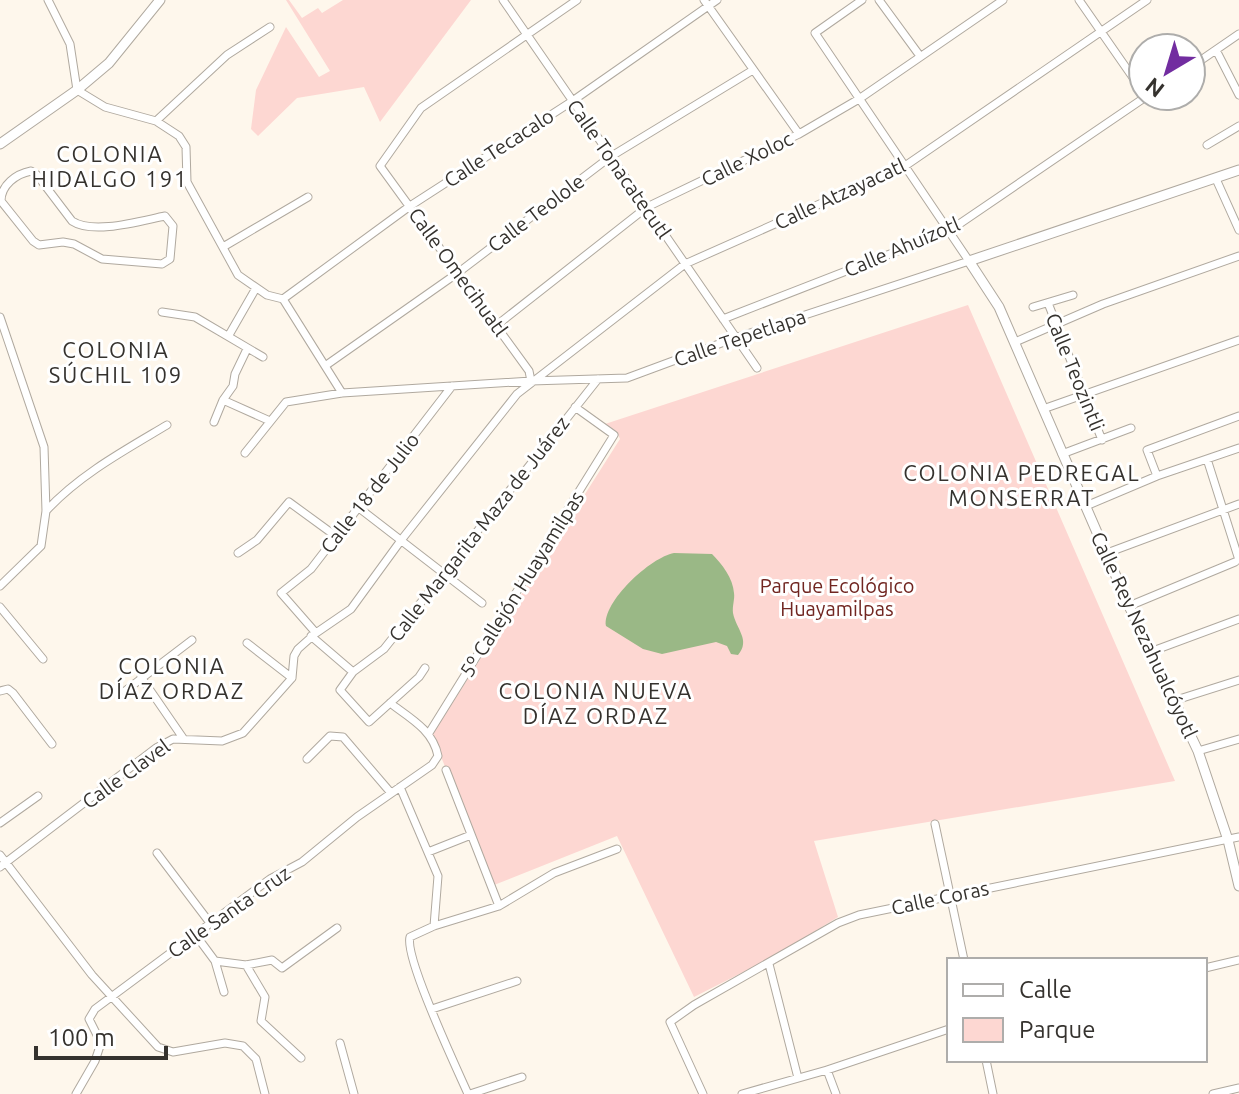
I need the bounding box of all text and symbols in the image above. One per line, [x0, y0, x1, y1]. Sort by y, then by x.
north arrow [1127, 32, 1207, 112]
text: N [1140, 73, 1169, 103]
street label: Calle Tonacatecutl [563, 95, 676, 243]
street label: Calle Tecacalo [440, 104, 558, 191]
street label: Calle Xoloc [697, 127, 796, 191]
district label: COLONIA HIDALGO 191 [32, 141, 189, 191]
street label: Calle Atzayacatl [771, 153, 909, 234]
street label: Calle Teolole [483, 169, 588, 256]
street label: Calle Omecihuatl [404, 203, 513, 340]
street label: Calle Ahuízotl [841, 212, 963, 281]
street label: Calle Tepetlapa [671, 304, 809, 371]
street label: Calle Teozintli [1041, 310, 1110, 434]
district label: COLONIA SÚCHIL 109 [49, 337, 183, 387]
street label: Calle Margarita Maza de Juárez [384, 412, 574, 646]
street label: Calle 18 de Julio [316, 428, 424, 557]
district label: COLONIA PEDREGAL MONSERRAT [903, 460, 1141, 510]
street label: 5º Callejón Huayamilpas [455, 487, 588, 681]
street label: Calle Rey Nezahualcóyotl [1087, 528, 1202, 742]
park label: Parque Ecológico Huayamilpas [760, 574, 914, 620]
district label: COLONIA DÍAZ ORDAZ [99, 653, 245, 703]
district label: COLONIA NUEVA DÍAZ ORDAZ [499, 678, 693, 728]
street label: Calle Clavel [77, 734, 174, 813]
street label: Calle Santa Cruz [163, 861, 294, 962]
street label: Calle Coras [889, 876, 991, 919]
legend [947, 958, 1207, 1062]
text: Calle [1019, 976, 1072, 1003]
scale bar [36, 1010, 166, 1060]
text: Parque [1019, 1016, 1096, 1043]
text: 100 m [48, 1024, 115, 1051]

